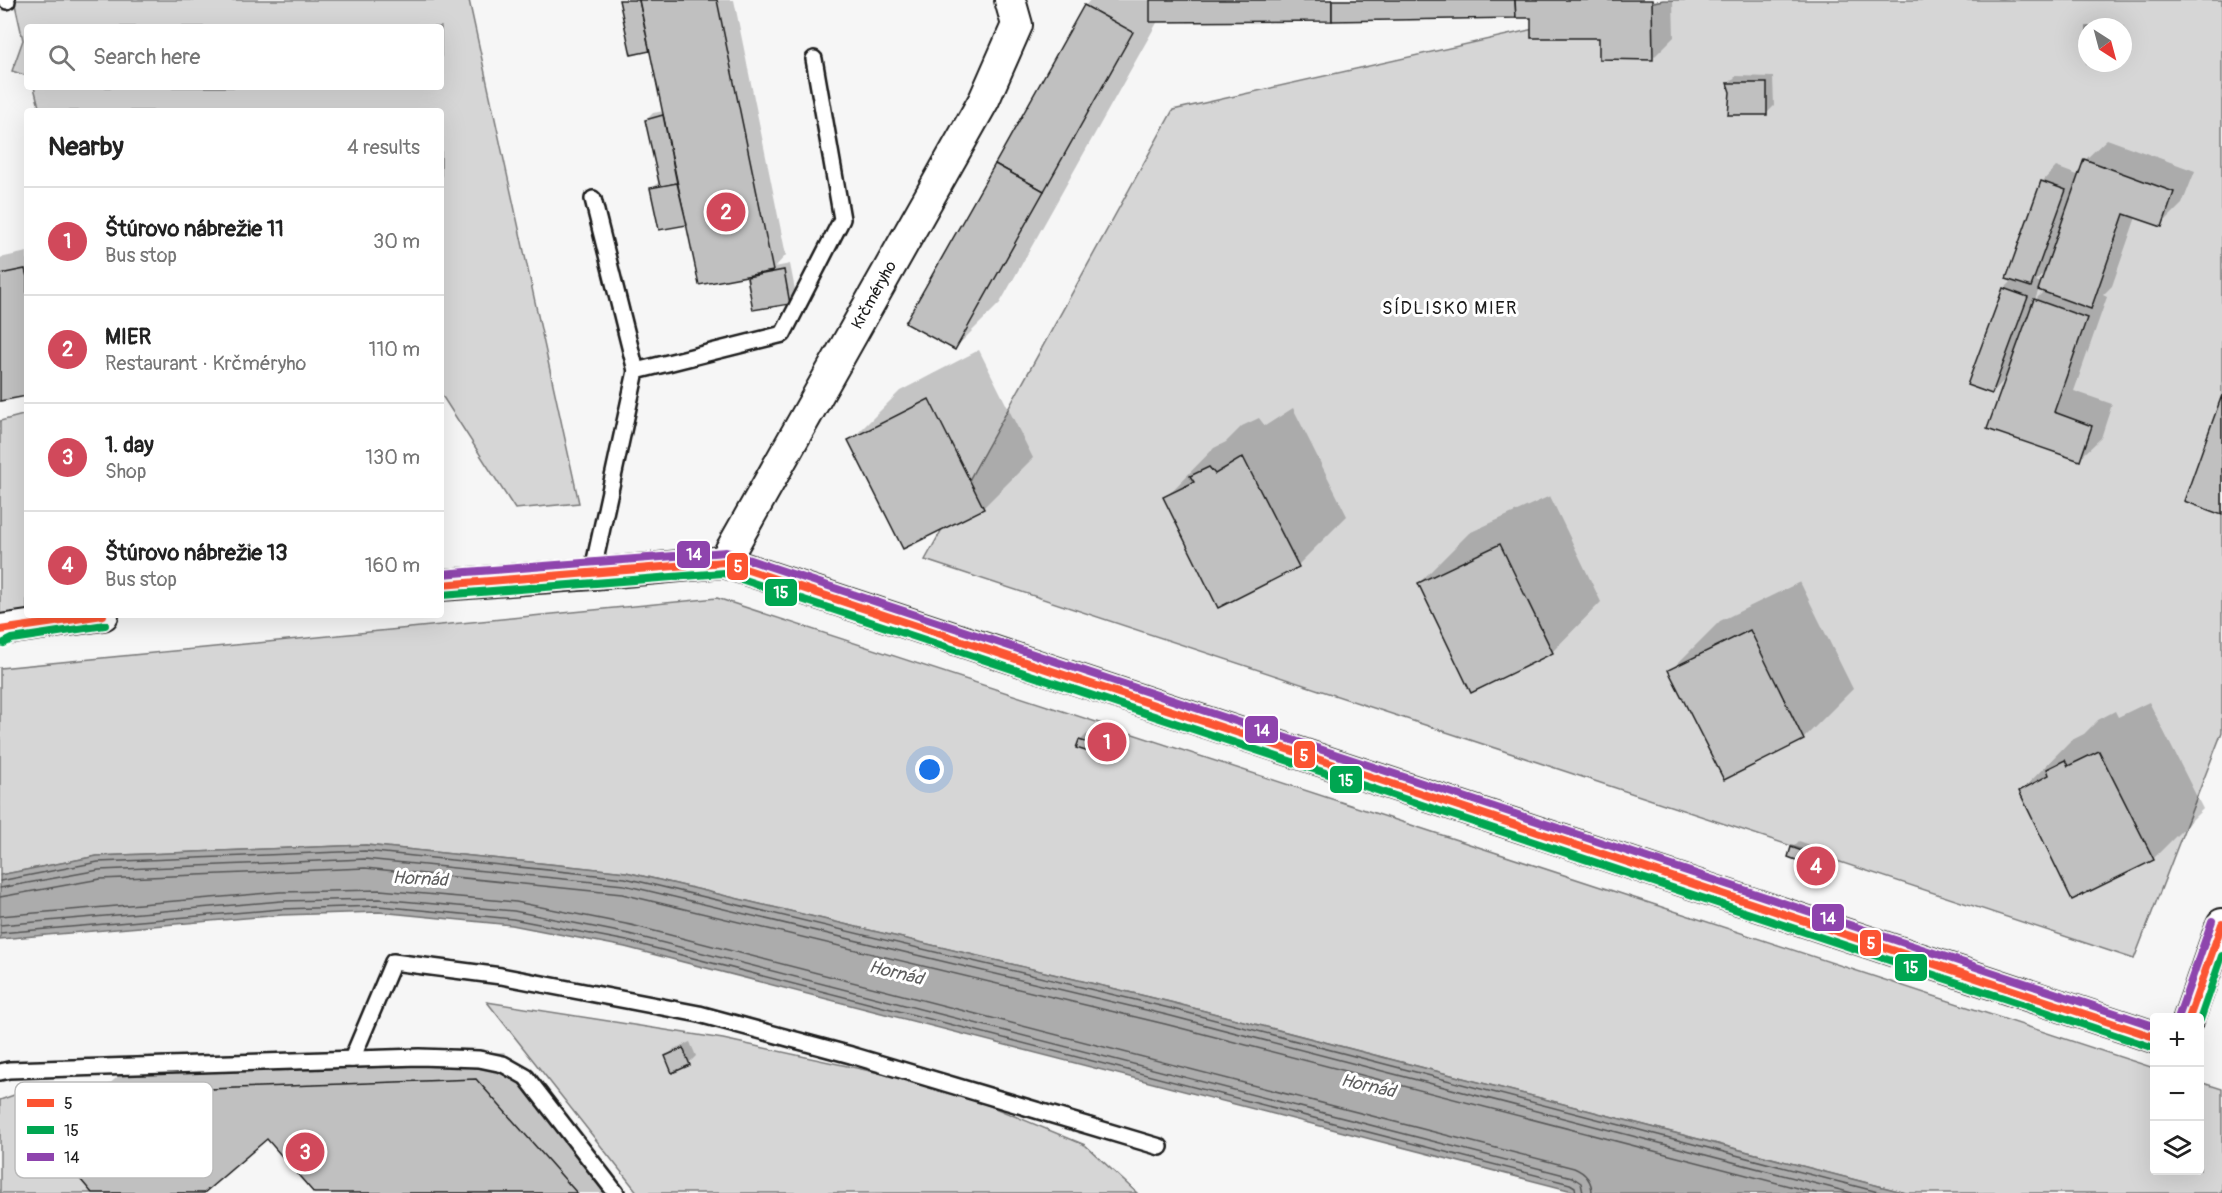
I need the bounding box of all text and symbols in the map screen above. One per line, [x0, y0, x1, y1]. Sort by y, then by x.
north arrow [2078, 18, 2132, 72]
search box [24, 24, 444, 90]
icon: search [45, 41, 78, 74]
text: Search here [93, 43, 200, 71]
text: Nearby [48, 131, 124, 163]
text: 4 results [347, 135, 420, 160]
pin: 2 [706, 190, 746, 234]
text: Štúrovo nábrežie 11 [105, 215, 284, 243]
text: 1 [64, 229, 71, 254]
text: 30 m [373, 229, 420, 254]
text: Bus stop [105, 243, 177, 268]
street label: Krčméryho [847, 257, 901, 333]
district label: SÍDLISKO MIER [1382, 297, 1518, 320]
text: MIER [105, 323, 151, 351]
text: 2 [62, 337, 73, 362]
text: 110 m [369, 337, 420, 362]
text: Restaurant · Krčméryho [105, 351, 306, 376]
text: 1. day [105, 431, 154, 459]
text: 3 [62, 445, 73, 470]
text: 130 m [365, 445, 420, 470]
text: Shop [105, 459, 146, 484]
text: Štúrovo nábrežie 13 [105, 539, 288, 567]
line badge: 14 [676, 540, 711, 569]
text: 14 [686, 545, 702, 565]
line badge: 5 [726, 552, 749, 581]
text: 4 [62, 553, 73, 578]
text: 160 m [365, 553, 420, 578]
text: 5 [734, 557, 743, 577]
text: Bus stop [105, 567, 177, 592]
line badge: 15 [764, 578, 798, 607]
text: 15 [774, 583, 789, 603]
line badge: 14 [1244, 715, 1279, 744]
pin: 1 [1088, 720, 1126, 764]
text: 14 [1254, 721, 1270, 741]
line badge: 5 [1293, 740, 1316, 769]
text: 5 [1300, 746, 1309, 766]
your location [915, 755, 944, 784]
line badge: 15 [1329, 765, 1363, 794]
text: 15 [1339, 771, 1354, 791]
pin: 4 [1796, 844, 1836, 888]
water label: Hornád [392, 866, 450, 892]
line badge: 14 [1811, 903, 1845, 932]
text: 14 [1820, 909, 1836, 929]
line badge: 5 [1859, 929, 1882, 957]
text: 5 [1867, 934, 1876, 954]
line badge: 15 [1894, 953, 1928, 982]
water label: Hornád [867, 955, 928, 991]
text: 15 [1904, 958, 1919, 978]
map controls [2150, 1013, 2204, 1175]
button: + [2150, 1013, 2204, 1067]
button: − [2150, 1067, 2204, 1121]
water label: Hornád [1339, 1069, 1399, 1104]
legend [15, 1082, 213, 1178]
text: 5 [64, 1094, 73, 1114]
text: 15 [64, 1121, 79, 1141]
button: layers [2150, 1121, 2204, 1175]
pin: 3 [286, 1130, 324, 1174]
text: 14 [64, 1148, 80, 1168]

